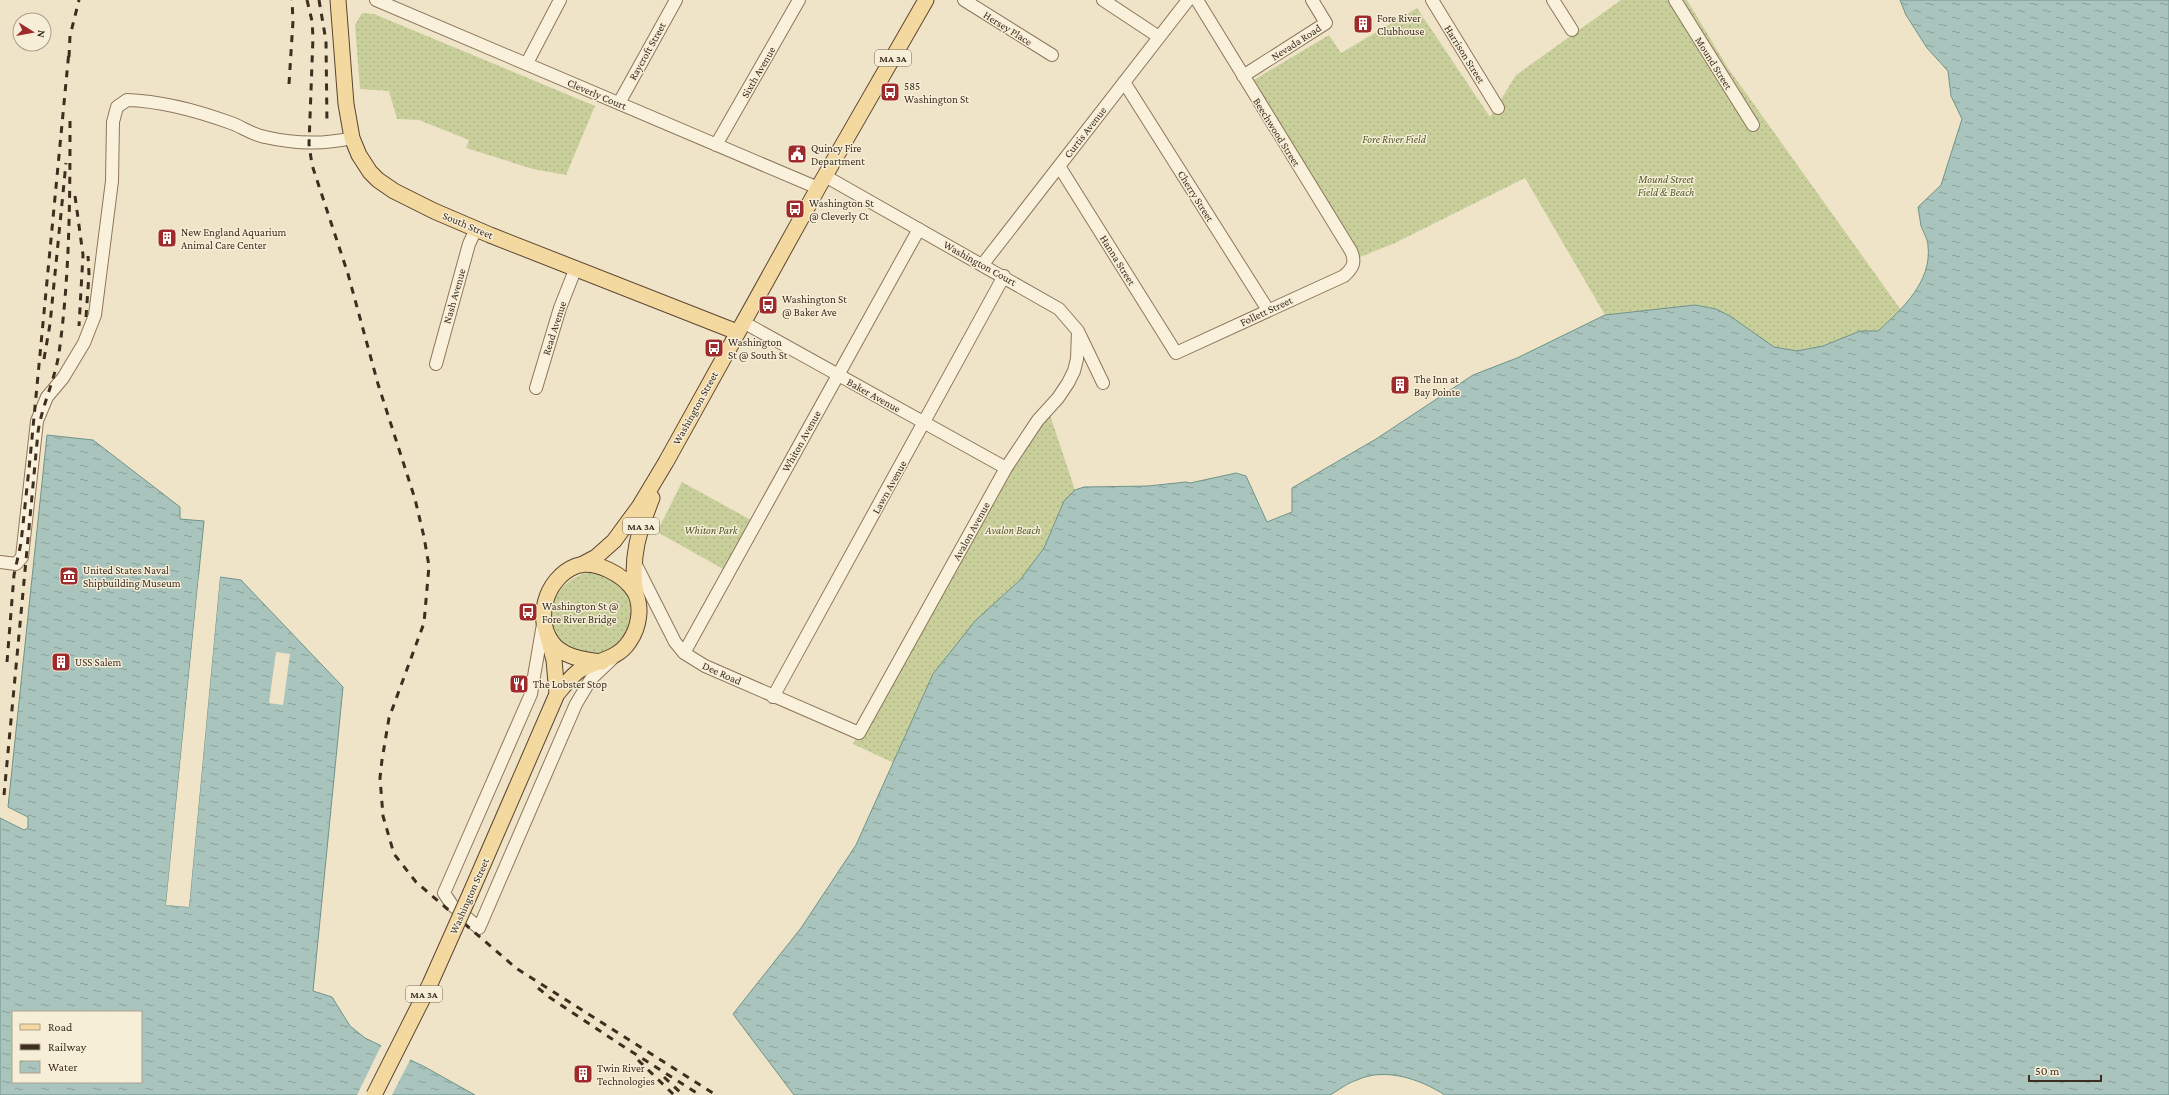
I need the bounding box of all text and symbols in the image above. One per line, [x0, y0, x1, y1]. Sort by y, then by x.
street label: Hersey Place [981, 8, 1035, 49]
north arrow [12, 12, 52, 52]
place label: Fore River Clubhouse [1377, 12, 1424, 37]
building icon: Fore River Clubhouse [1352, 13, 1374, 35]
street label: Raycroft Street [626, 20, 669, 83]
street label: Nevada Road [1269, 21, 1323, 63]
street label: Harrison Street [1442, 23, 1488, 86]
text: N [35, 29, 48, 39]
street label: Mound Street [1693, 34, 1735, 92]
street label: Sixth Avenue [739, 44, 778, 100]
road number: MA 3A [875, 50, 911, 66]
street label: Cleverly Court [565, 76, 629, 113]
place label: 585 Washington St [904, 80, 969, 106]
bus stop icon: 585 Washington St [879, 81, 901, 103]
street label: Beechwood Street [1251, 95, 1303, 169]
street label: Curtis Avenue [1061, 104, 1109, 160]
park label: Fore River Field [1362, 133, 1427, 145]
place label: Quincy Fire Department [811, 142, 865, 168]
public building icon: Quincy Fire Department [786, 143, 808, 165]
street label: Cherry Street [1175, 168, 1217, 225]
park label: Mound Street Field & Beach [1637, 173, 1695, 198]
place label: Washington St @ Cleverly Ct [809, 197, 874, 223]
bus stop icon: Washington St @ Cleverly Ct [784, 198, 806, 220]
street label: South Street [441, 209, 495, 241]
place label: New England Aquarium Animal Care Center [181, 226, 286, 251]
building icon: New England Aquarium Animal Care Center [156, 227, 178, 249]
street label: Hanna Street [1098, 233, 1138, 288]
street label: Washington Court [941, 238, 1019, 289]
street label: Nash Avenue [440, 267, 468, 325]
place label: Washington St @ Baker Ave [782, 293, 847, 319]
bus stop icon: Washington St @ Baker Ave [757, 294, 779, 316]
street label: Follett Street [1238, 294, 1294, 328]
street label: Read Avenue [540, 299, 568, 357]
place label: Washington St @ South St [728, 336, 788, 362]
bus stop icon: Washington St @ South St [703, 337, 725, 359]
street label: Washington Street [670, 369, 721, 447]
place label: The Inn at Bay Pointe [1414, 373, 1460, 399]
building icon: The Inn at Bay Pointe [1389, 374, 1411, 396]
street label: Baker Avenue [845, 375, 903, 415]
street label: Whiton Avenue [779, 408, 823, 474]
street label: Lawn Avenue [869, 458, 909, 516]
street label: Avalon Avenue [950, 500, 992, 562]
road number: MA 3A [623, 518, 659, 534]
park label: Whiton Park [684, 524, 739, 536]
park label: Avalon Beach [984, 524, 1041, 536]
place label: United States Naval Shipbuilding Museum [83, 564, 181, 590]
museum icon: United States Naval Shipbuilding Museum [58, 565, 80, 587]
place label: Washington St @ Fore River Bridge [542, 600, 619, 626]
bus stop icon: Washington St @ Fore River Bridge [517, 601, 539, 623]
building icon: USS Salem [50, 651, 72, 673]
place label: USS Salem [75, 656, 121, 668]
street label: Dee Road [701, 659, 744, 687]
restaurant icon: The Lobster Stop [508, 673, 530, 695]
place label: The Lobster Stop [533, 678, 607, 691]
street label: Washington Street [447, 856, 492, 936]
road number: MA 3A [406, 986, 442, 1002]
legend [12, 1011, 142, 1083]
text: Road [48, 1020, 73, 1034]
text: Railway [48, 1040, 87, 1054]
scale bar [2029, 1057, 2101, 1083]
text: Water [48, 1060, 78, 1074]
place label: Twin River Technologies [597, 1062, 655, 1088]
building icon: Twin River Technologies [572, 1063, 594, 1085]
text: 50 m [2035, 1064, 2060, 1078]

